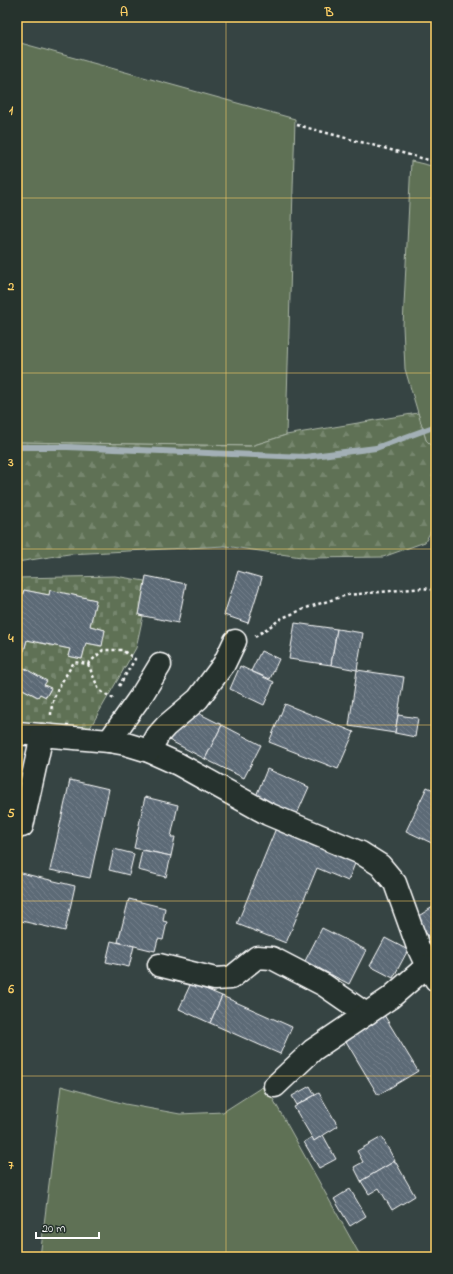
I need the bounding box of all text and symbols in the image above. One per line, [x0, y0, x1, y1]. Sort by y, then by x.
text: A [120, 3, 128, 22]
text: B [324, 3, 334, 22]
text: 1 [9, 101, 14, 120]
text: 2 [7, 277, 15, 296]
text: 3 [7, 453, 14, 472]
text: 4 [7, 629, 14, 648]
text: 5 [7, 804, 15, 823]
text: 6 [7, 980, 14, 999]
text: 7 [8, 1156, 14, 1175]
scale bar [36, 1214, 99, 1240]
text: 20 m [42, 1220, 65, 1238]

